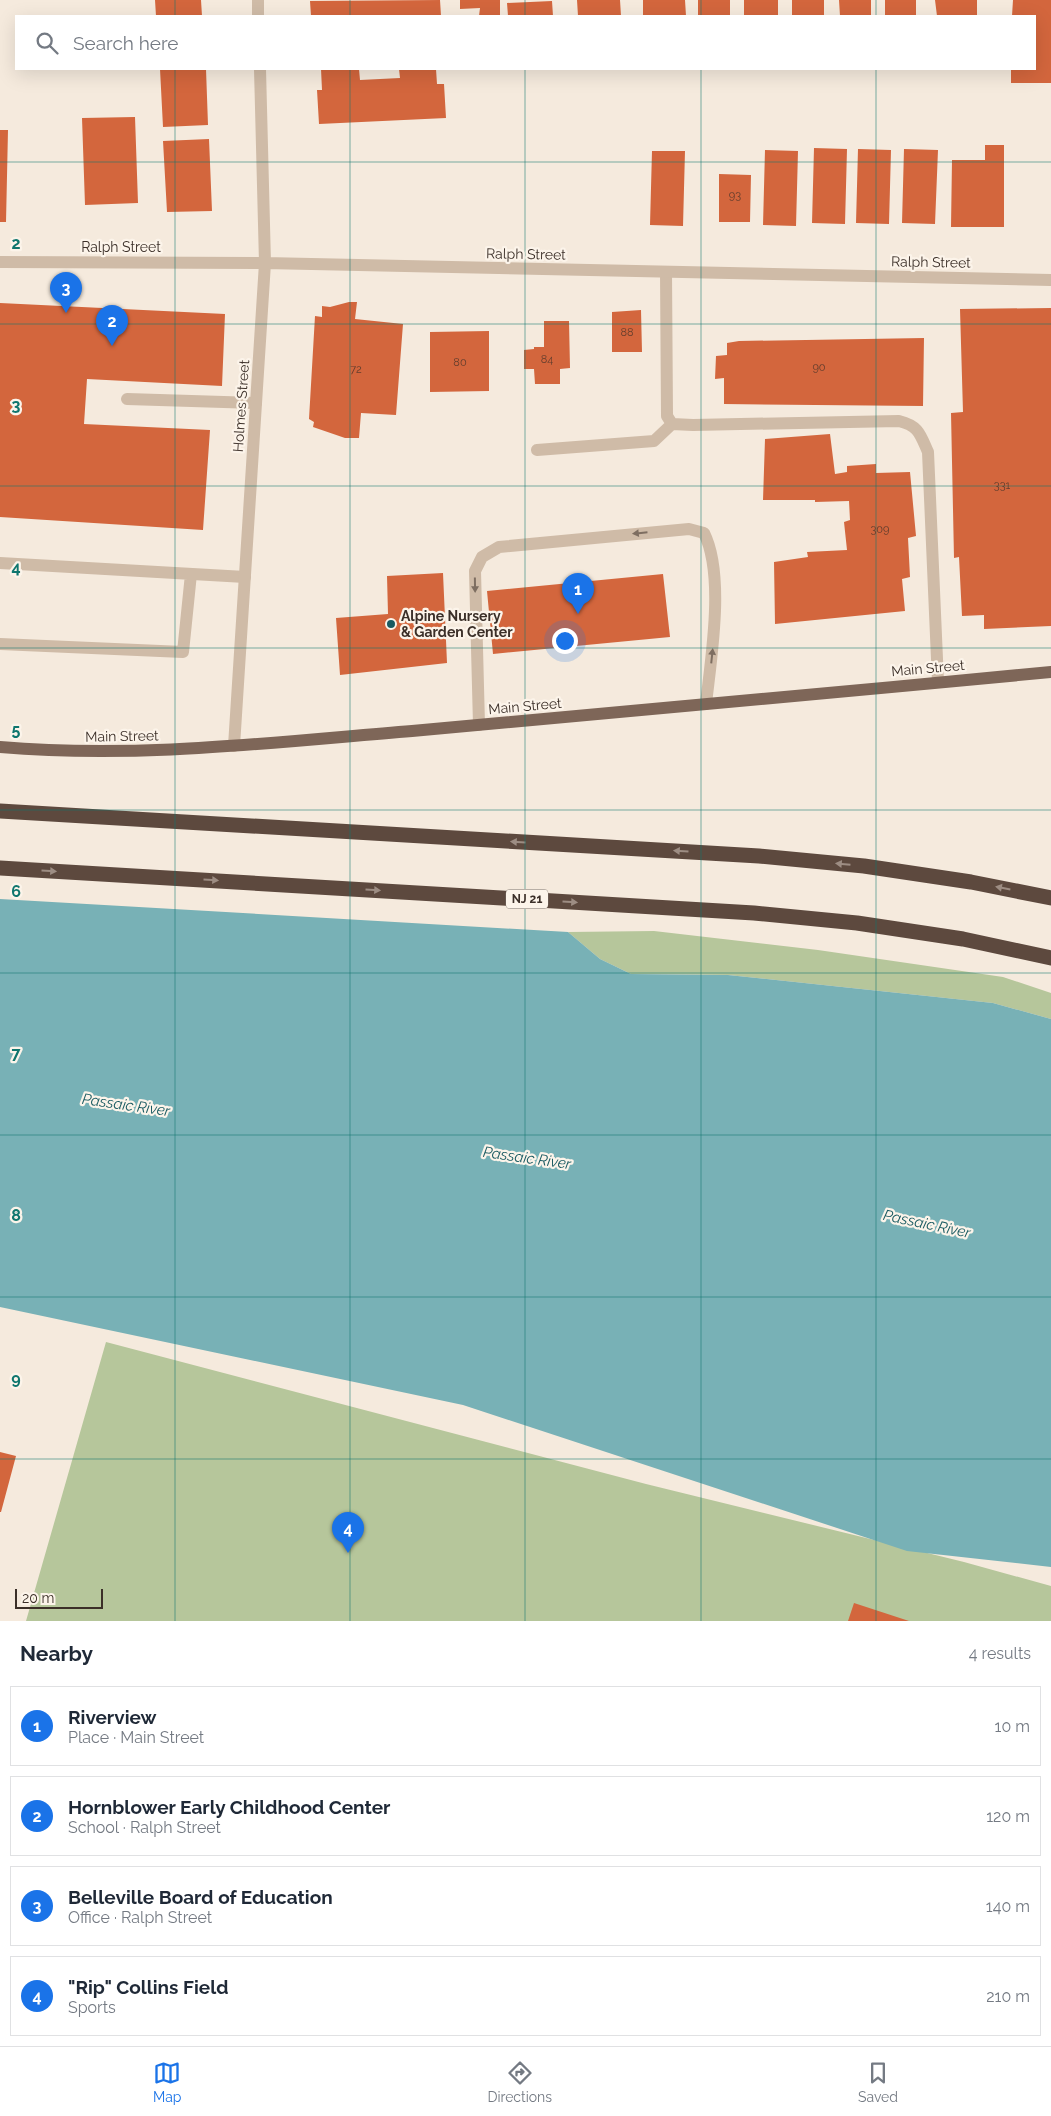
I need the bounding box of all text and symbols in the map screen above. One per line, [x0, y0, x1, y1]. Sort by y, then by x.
search box [15, 15, 1036, 70]
icon: search [33, 29, 61, 57]
text: Search here [73, 32, 179, 54]
house number: 93 [729, 189, 741, 202]
text: 2 [11, 234, 21, 253]
street label: Ralph Street [81, 239, 161, 255]
street label: Ralph Street [486, 245, 566, 263]
street label: Ralph Street [891, 253, 971, 271]
pin: 3 [50, 272, 82, 313]
pin: 2 [96, 305, 128, 346]
house number: 88 [620, 326, 634, 339]
house number: 84 [541, 353, 553, 366]
house number: 80 [453, 356, 467, 369]
street label: Holmes Street [230, 359, 252, 453]
house number: 90 [812, 361, 826, 374]
house number: 72 [350, 363, 362, 376]
text: 3 [12, 396, 21, 415]
house number: 331 [994, 479, 1011, 492]
house number: 309 [870, 523, 890, 536]
one-way arrow [632, 530, 648, 538]
text: 4 [11, 558, 21, 577]
pin: 1 [562, 573, 594, 614]
one-way arrow [472, 577, 480, 593]
place label: Alpine Nursery & Garden Center [401, 608, 513, 640]
marker: Alpine Nursery & Garden Center [385, 618, 397, 630]
your location [552, 628, 578, 654]
one-way arrow [708, 648, 716, 664]
street label: Main Street [891, 657, 966, 679]
street label: Main Street [488, 695, 563, 717]
text: 5 [12, 720, 21, 739]
street label: Main Street [85, 727, 159, 745]
one-way arrow [510, 837, 526, 845]
one-way arrow [672, 847, 688, 855]
one-way arrow [834, 860, 850, 868]
one-way arrow [41, 867, 57, 875]
one-way arrow [203, 877, 219, 885]
text: 6 [11, 882, 21, 901]
one-way arrow [995, 884, 1011, 892]
one-way arrow [365, 887, 381, 895]
road number: NJ 21 [506, 890, 548, 909]
one-way arrow [563, 898, 579, 906]
text: 7 [12, 1044, 21, 1063]
water label: Passaic River [81, 1090, 172, 1120]
water label: Passaic River [482, 1143, 573, 1173]
text: 8 [11, 1206, 21, 1225]
water label: Passaic River [882, 1206, 973, 1242]
text: 9 [11, 1369, 21, 1388]
pin: 4 [332, 1512, 364, 1553]
scale bar [15, 1586, 102, 1609]
text: 20 m [22, 1590, 54, 1606]
text: Nearby [20, 1641, 93, 1666]
text: 4 results [969, 1644, 1031, 1663]
text: Riverview [68, 1706, 157, 1728]
text: 1 [33, 1717, 41, 1736]
text: 10 m [995, 1717, 1030, 1736]
text: Place · Main Street [68, 1728, 204, 1747]
text: Hornblower Early Childhood Center [68, 1796, 390, 1818]
text: 2 [32, 1807, 42, 1826]
text: 120 m [986, 1807, 1030, 1826]
text: School · Ralph Street [68, 1818, 221, 1837]
text: Belleville Board of Education [68, 1886, 333, 1908]
text: 3 [33, 1897, 41, 1916]
text: 140 m [986, 1897, 1030, 1916]
text: Office · Ralph Street [68, 1908, 212, 1927]
text: "Rip" Collins Field [68, 1976, 228, 1998]
text: 4 [32, 1987, 42, 2006]
text: 210 m [986, 1987, 1030, 2006]
text: Sports [68, 1998, 116, 2017]
tab: Map [153, 2059, 181, 2105]
tab: Directions [487, 2059, 552, 2105]
tab: Saved [858, 2059, 898, 2105]

